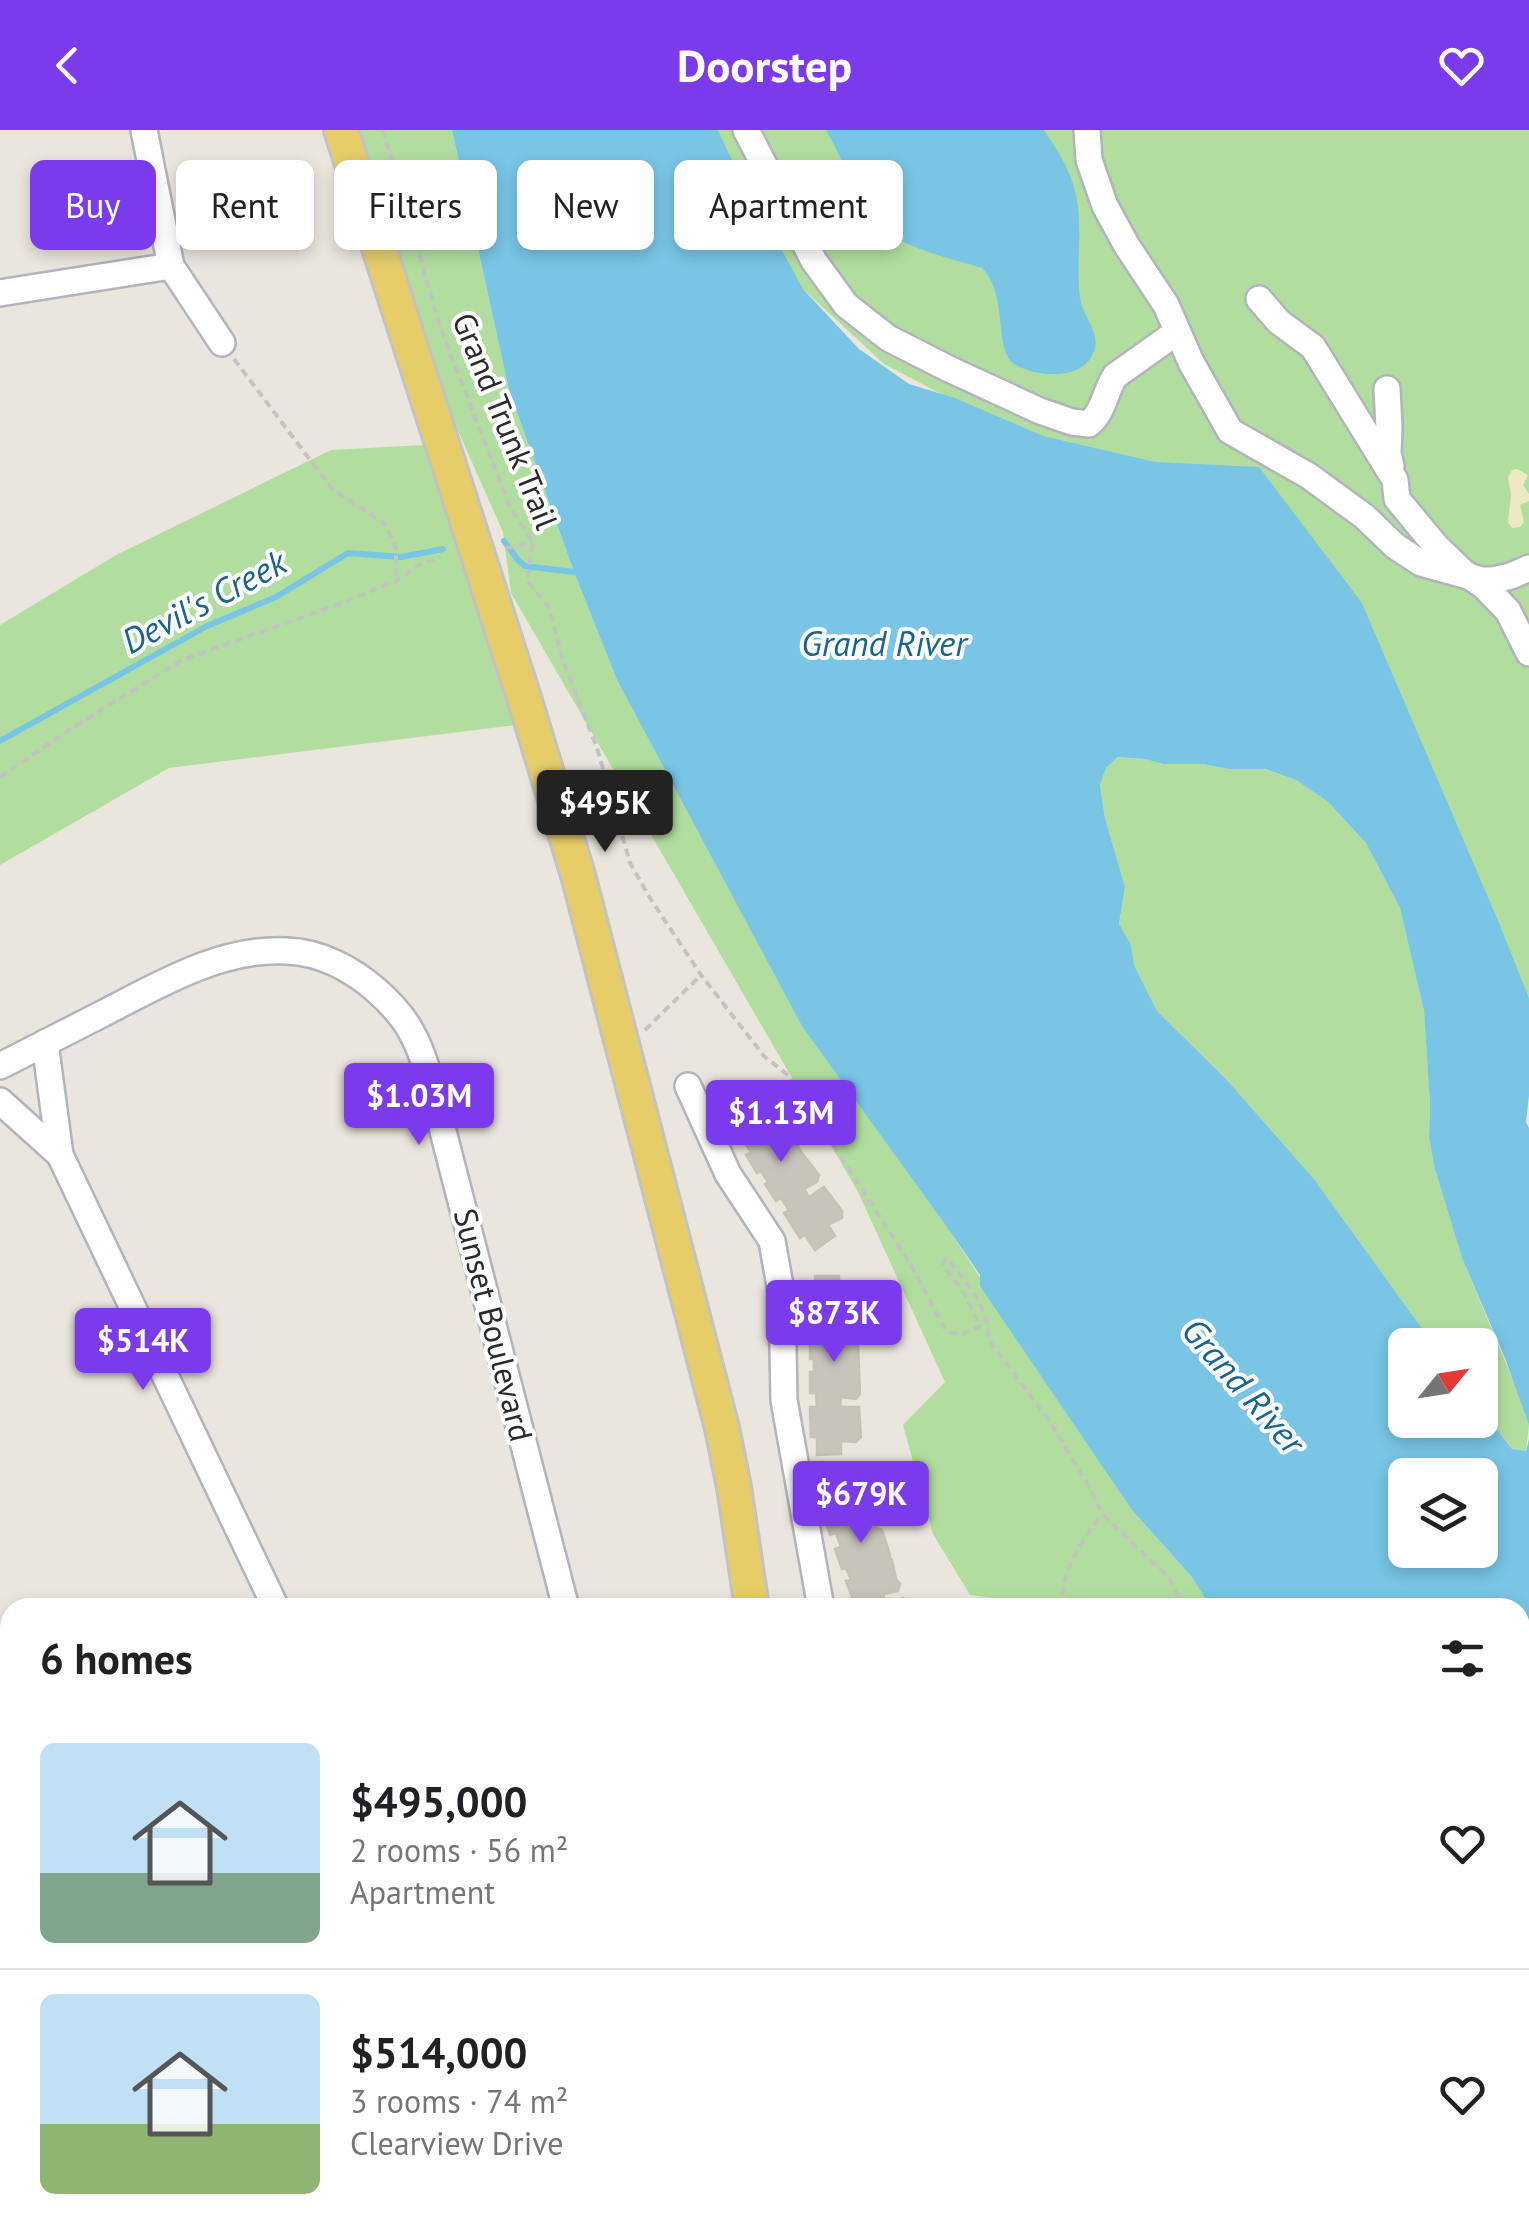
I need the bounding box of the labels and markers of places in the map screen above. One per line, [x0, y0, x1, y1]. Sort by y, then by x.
pin: $495K [535, 770, 675, 855]
pin: $1.03M [338, 1063, 500, 1148]
pin: $1.13M [700, 1080, 862, 1165]
pin: $873K [764, 1280, 904, 1365]
pin: $514K [73, 1308, 213, 1393]
pin: $679K [791, 1461, 931, 1546]

